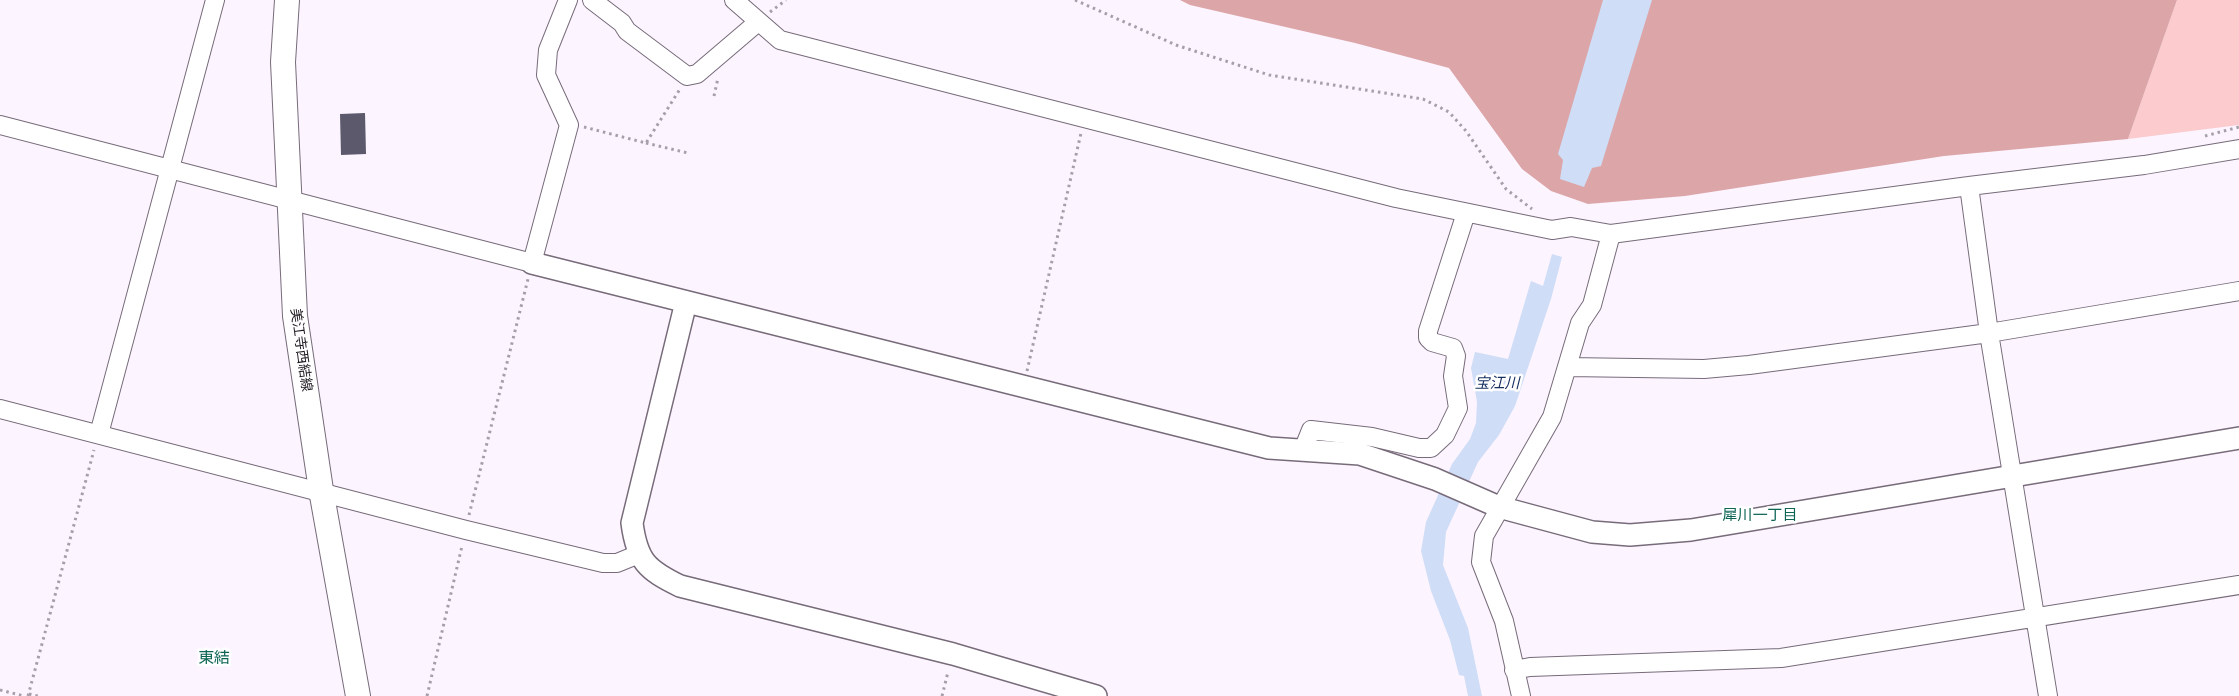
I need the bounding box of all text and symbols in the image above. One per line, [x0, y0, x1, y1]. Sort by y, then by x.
street label: 美江寺西結線 [287, 307, 315, 393]
water label: 宝江川 [1475, 374, 1519, 392]
district label: 犀川一丁目 [1723, 506, 1797, 524]
district label: 東結 [198, 648, 230, 668]

